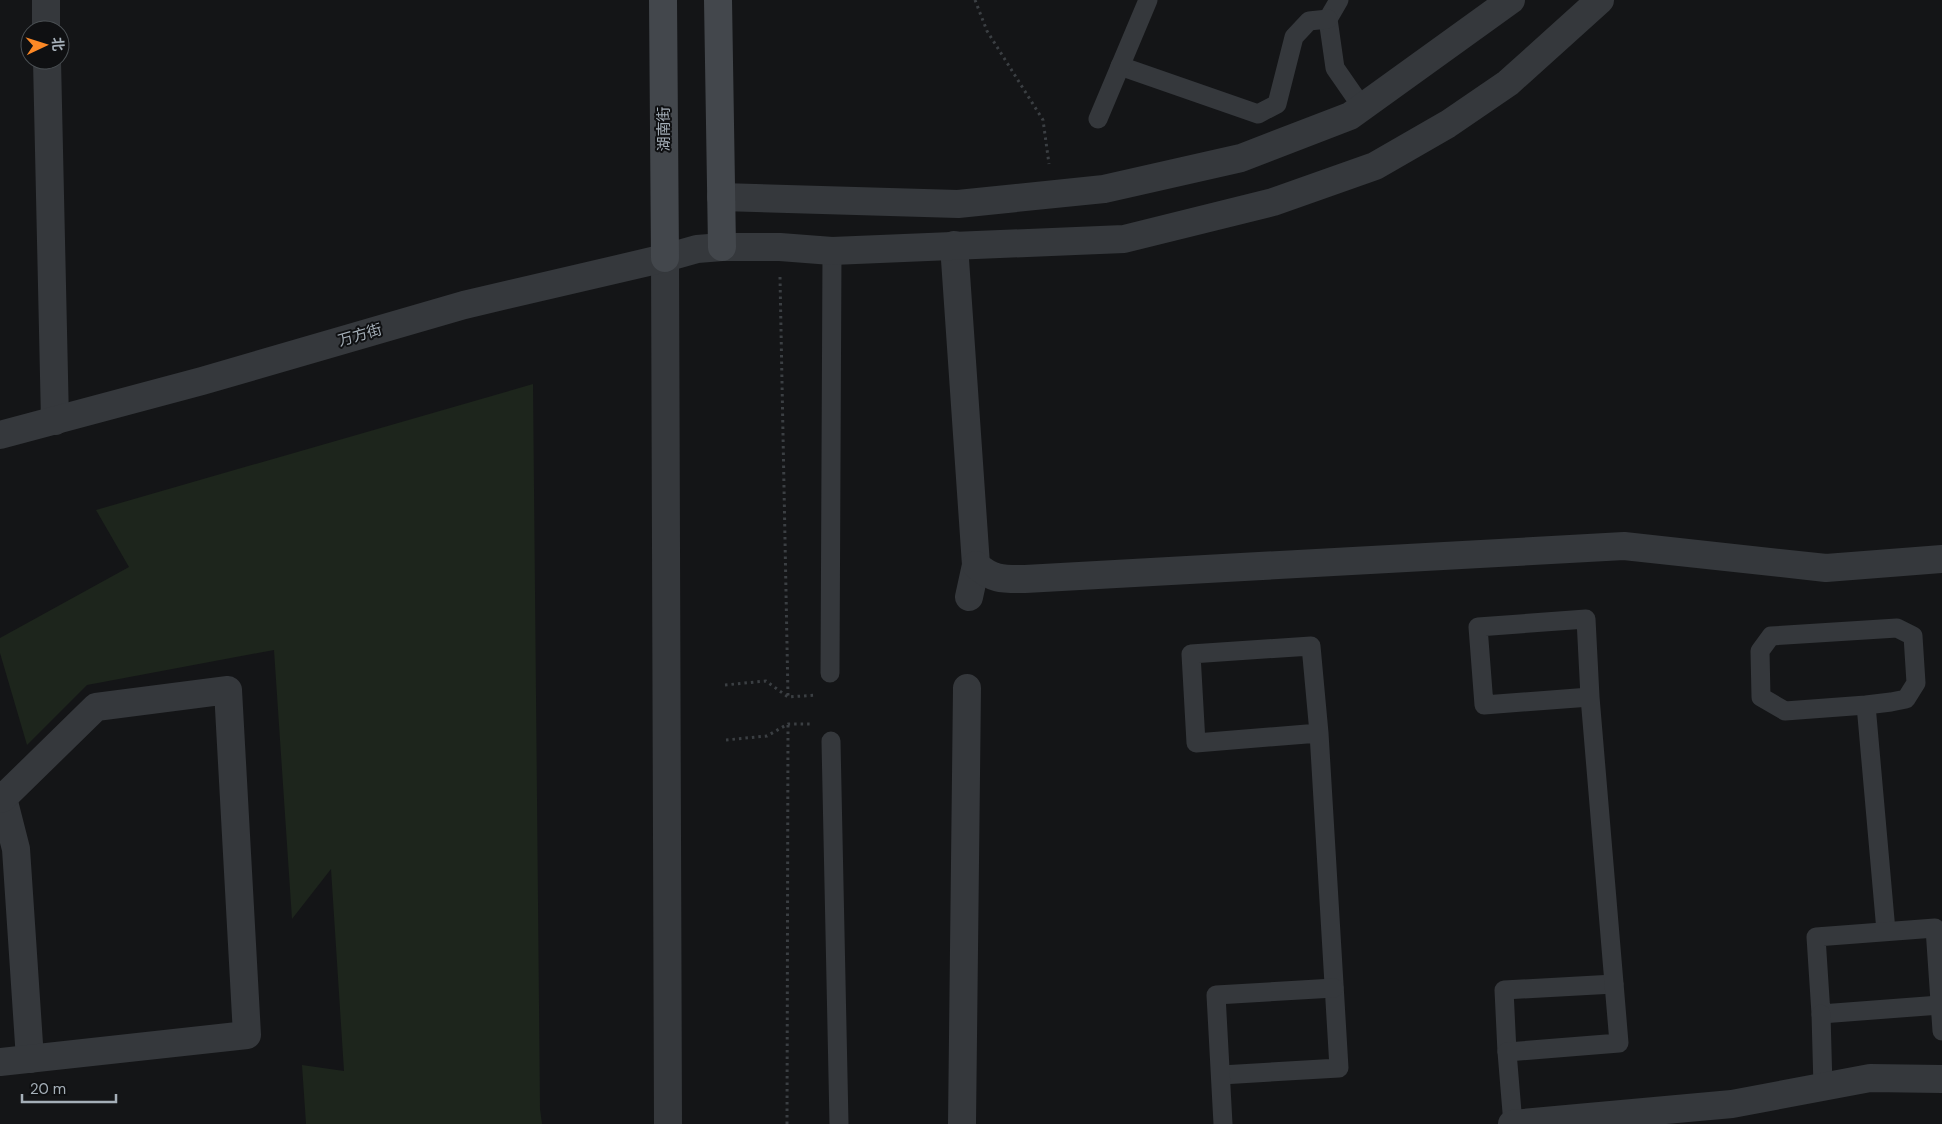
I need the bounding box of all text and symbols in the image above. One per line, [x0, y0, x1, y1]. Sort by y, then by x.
north arrow [20, 20, 70, 70]
text: 北 [49, 36, 67, 52]
street label: 湖南街 [654, 106, 674, 152]
street label: 万方街 [336, 319, 384, 351]
scale bar [22, 1072, 116, 1104]
text: 20 m [30, 1079, 66, 1099]

